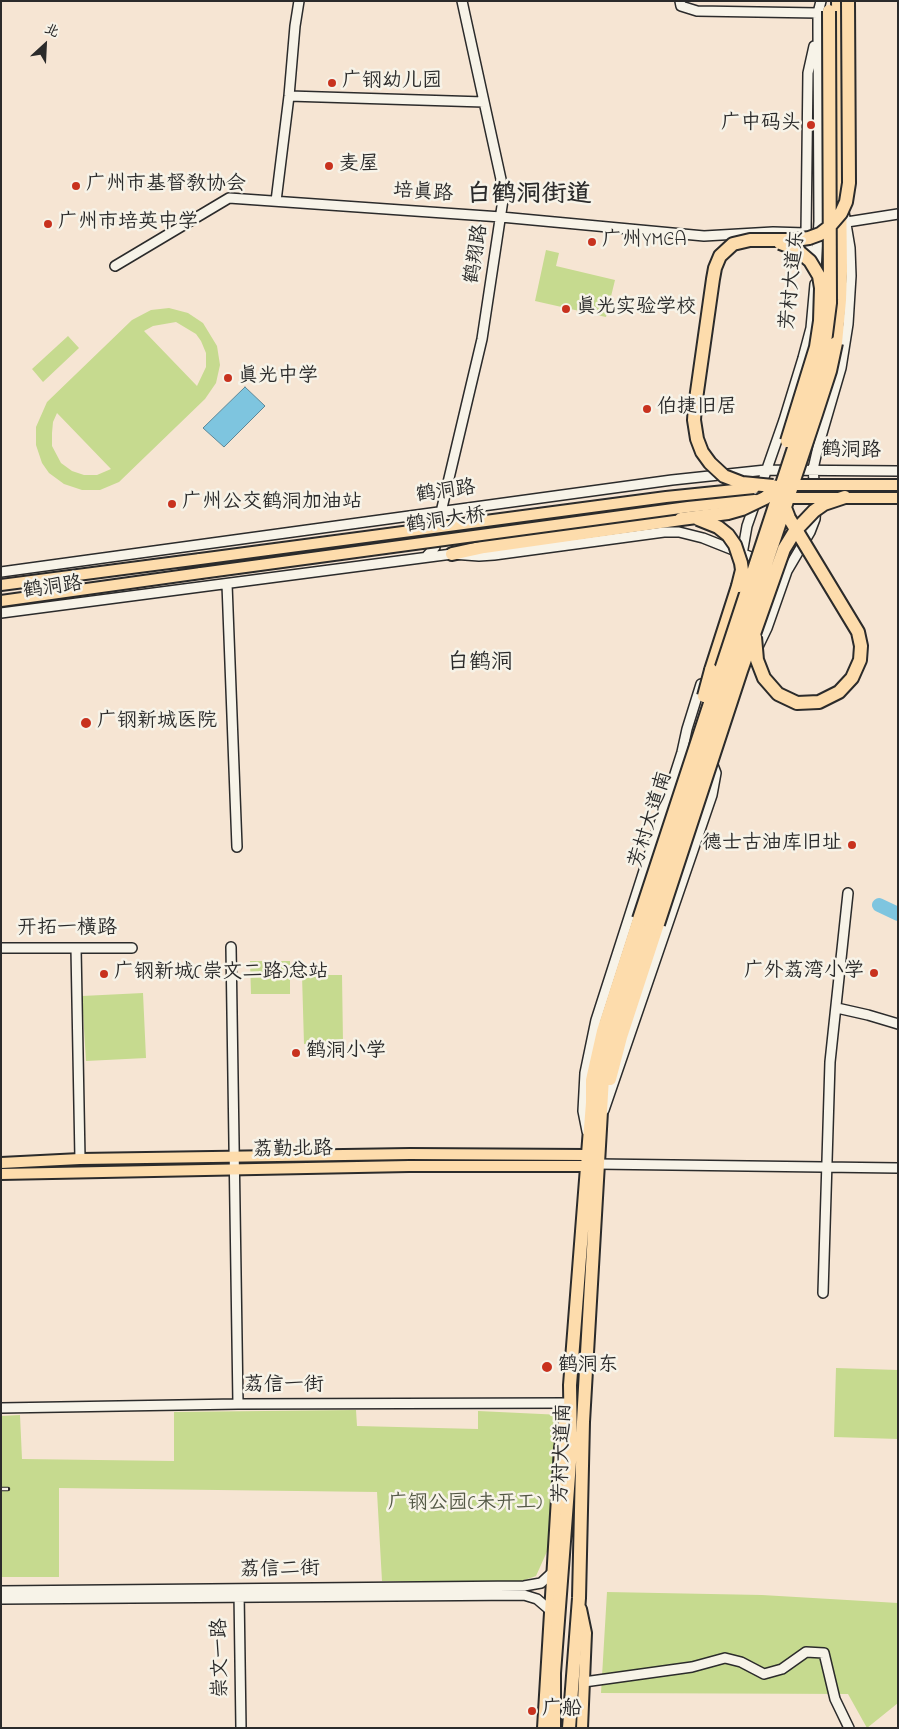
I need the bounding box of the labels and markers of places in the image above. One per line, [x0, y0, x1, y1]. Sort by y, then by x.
place label: 广钢幼儿园 [342, 71, 442, 95]
marker: 广钢幼儿园 [326, 77, 338, 89]
place label: 广中码头 [721, 113, 801, 137]
marker: 广中码头 [805, 119, 817, 131]
place label: 麦屋 [339, 154, 379, 178]
marker: 麦屋 [323, 160, 335, 172]
place label: 广州市基督教协会 [86, 174, 246, 198]
marker: 广州市基督教协会 [70, 180, 82, 192]
place label: 广州市培英中学 [58, 212, 198, 236]
marker: 广州市培英中学 [42, 218, 54, 230]
place label: 广州YMCA [602, 230, 687, 254]
marker: 广州YMCA [586, 236, 598, 248]
place label: 真光实验学校 [576, 297, 696, 321]
marker: 真光实验学校 [560, 303, 572, 315]
place label: 真光中学 [238, 366, 318, 390]
marker: 真光中学 [222, 372, 234, 384]
place label: 伯捷旧居 [657, 397, 737, 421]
marker: 伯捷旧居 [641, 403, 653, 415]
place label: 广州公交鹤洞加油站 [182, 492, 362, 516]
marker: 广州公交鹤洞加油站 [166, 498, 178, 510]
place label: 广钢新城医院 [97, 711, 217, 735]
marker: 广钢新城医院 [79, 716, 93, 730]
place label: 德士古油库旧址 [702, 833, 842, 857]
marker: 德士古油库旧址 [846, 839, 858, 851]
place label: 广外荔湾小学 [744, 961, 864, 985]
place label: 广钢新城(崇文二路)总站 [114, 962, 328, 986]
marker: 广外荔湾小学 [868, 967, 880, 979]
marker: 广钢新城(崇文二路)总站 [98, 968, 110, 980]
place label: 鹤洞小学 [306, 1041, 386, 1065]
marker: 鹤洞小学 [290, 1047, 302, 1059]
place label: 鹤洞东 [558, 1355, 618, 1379]
marker: 鹤洞东 [540, 1360, 554, 1374]
place label: 广船 [542, 1699, 582, 1723]
marker: 广船 [526, 1705, 538, 1717]

